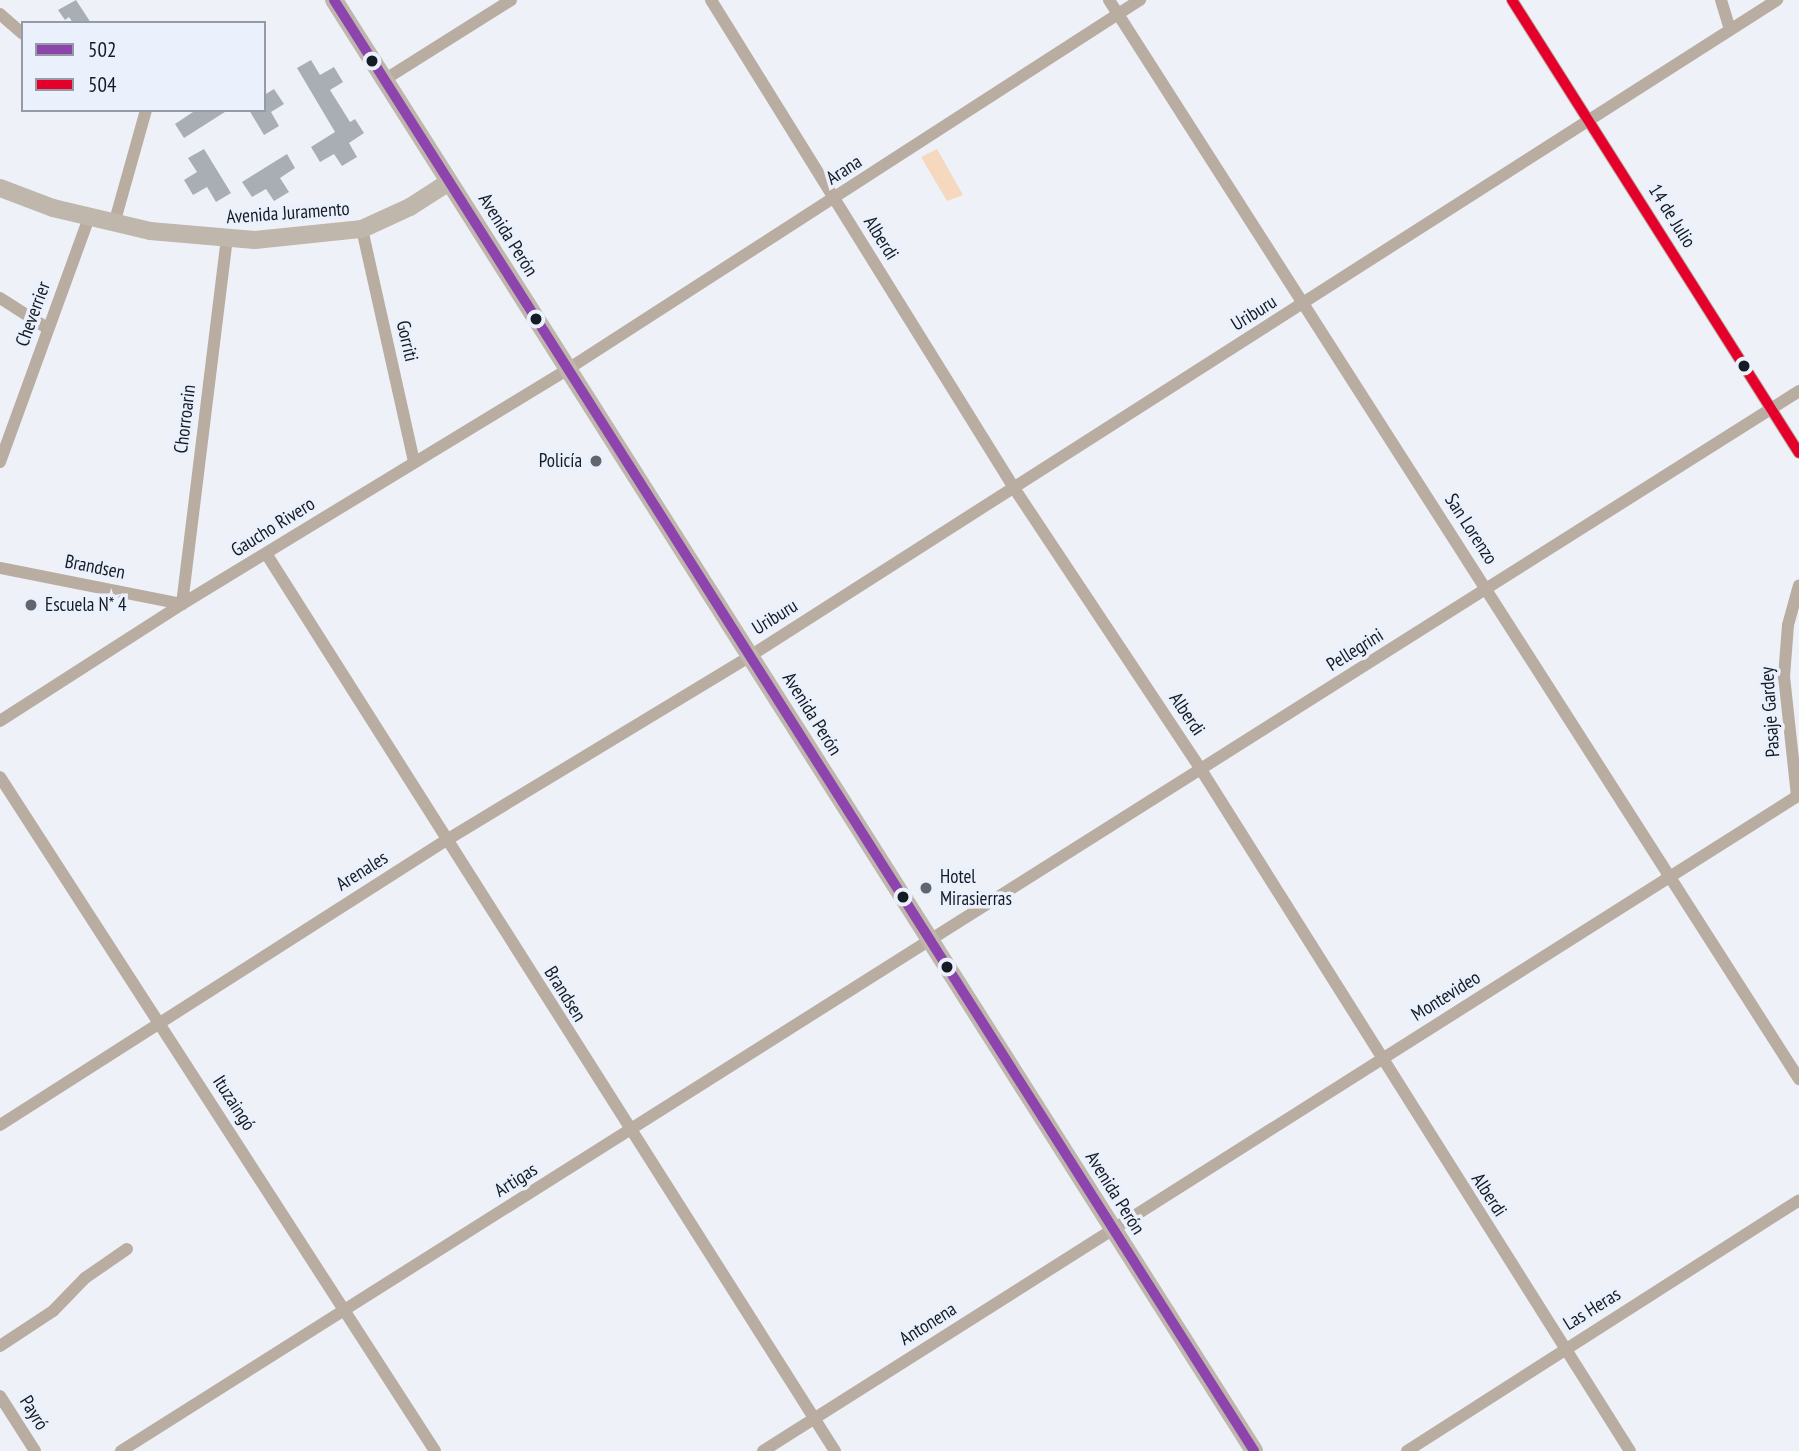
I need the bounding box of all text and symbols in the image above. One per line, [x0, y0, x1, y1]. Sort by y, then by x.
legend [21, 21, 266, 112]
text: 502 [88, 36, 116, 63]
unlabelled marker [365, 54, 379, 68]
text: 504 [88, 71, 116, 98]
street label: Arana [822, 150, 866, 190]
street label: 14 de Julio [1644, 180, 1700, 252]
street label: Avenida Perón [474, 189, 542, 281]
street label: Avenida Juramento [226, 197, 350, 229]
street label: Alberdi [859, 212, 903, 264]
street label: Cheverrier [11, 278, 55, 350]
street label: Uriburu [1227, 290, 1281, 336]
unlabelled marker [529, 312, 543, 326]
street label: Gorriti [391, 318, 423, 364]
unlabelled marker [1737, 359, 1751, 373]
street label: Chorroarin [169, 383, 201, 455]
place label: Policía [539, 450, 582, 472]
marker: Policía [588, 453, 604, 469]
street label: San Lorenzo [1440, 489, 1502, 569]
street label: Gaucho Rivero [227, 492, 319, 562]
street label: Brandsen [63, 550, 127, 584]
place label: Escuela N* 4 [45, 594, 127, 616]
street label: Uriburu [748, 594, 802, 640]
marker: Escuela N* 4 [23, 597, 39, 613]
street label: Pellegrini [1322, 624, 1388, 676]
street label: Pasaje Gardey [1755, 666, 1785, 758]
street label: Avenida Perón [778, 668, 846, 760]
street label: Alberdi [1164, 688, 1210, 740]
street label: Arenales [332, 846, 392, 896]
place label: Hotel Mirasierras [940, 866, 1012, 910]
marker: Hotel Mirasierras [918, 880, 934, 896]
unlabelled marker [896, 890, 910, 904]
unlabelled marker [940, 960, 954, 974]
street label: Brandsen [539, 962, 591, 1026]
street label: Montevideo [1407, 966, 1485, 1026]
street label: Ituzaingó [208, 1071, 260, 1135]
street label: Avenida Perón [1081, 1147, 1149, 1239]
street label: Artigas [490, 1158, 542, 1202]
street label: Alberdi [1467, 1169, 1511, 1221]
street label: Las Heras [1559, 1283, 1625, 1335]
street label: Antonena [895, 1298, 961, 1350]
street label: Payró [15, 1392, 53, 1434]

